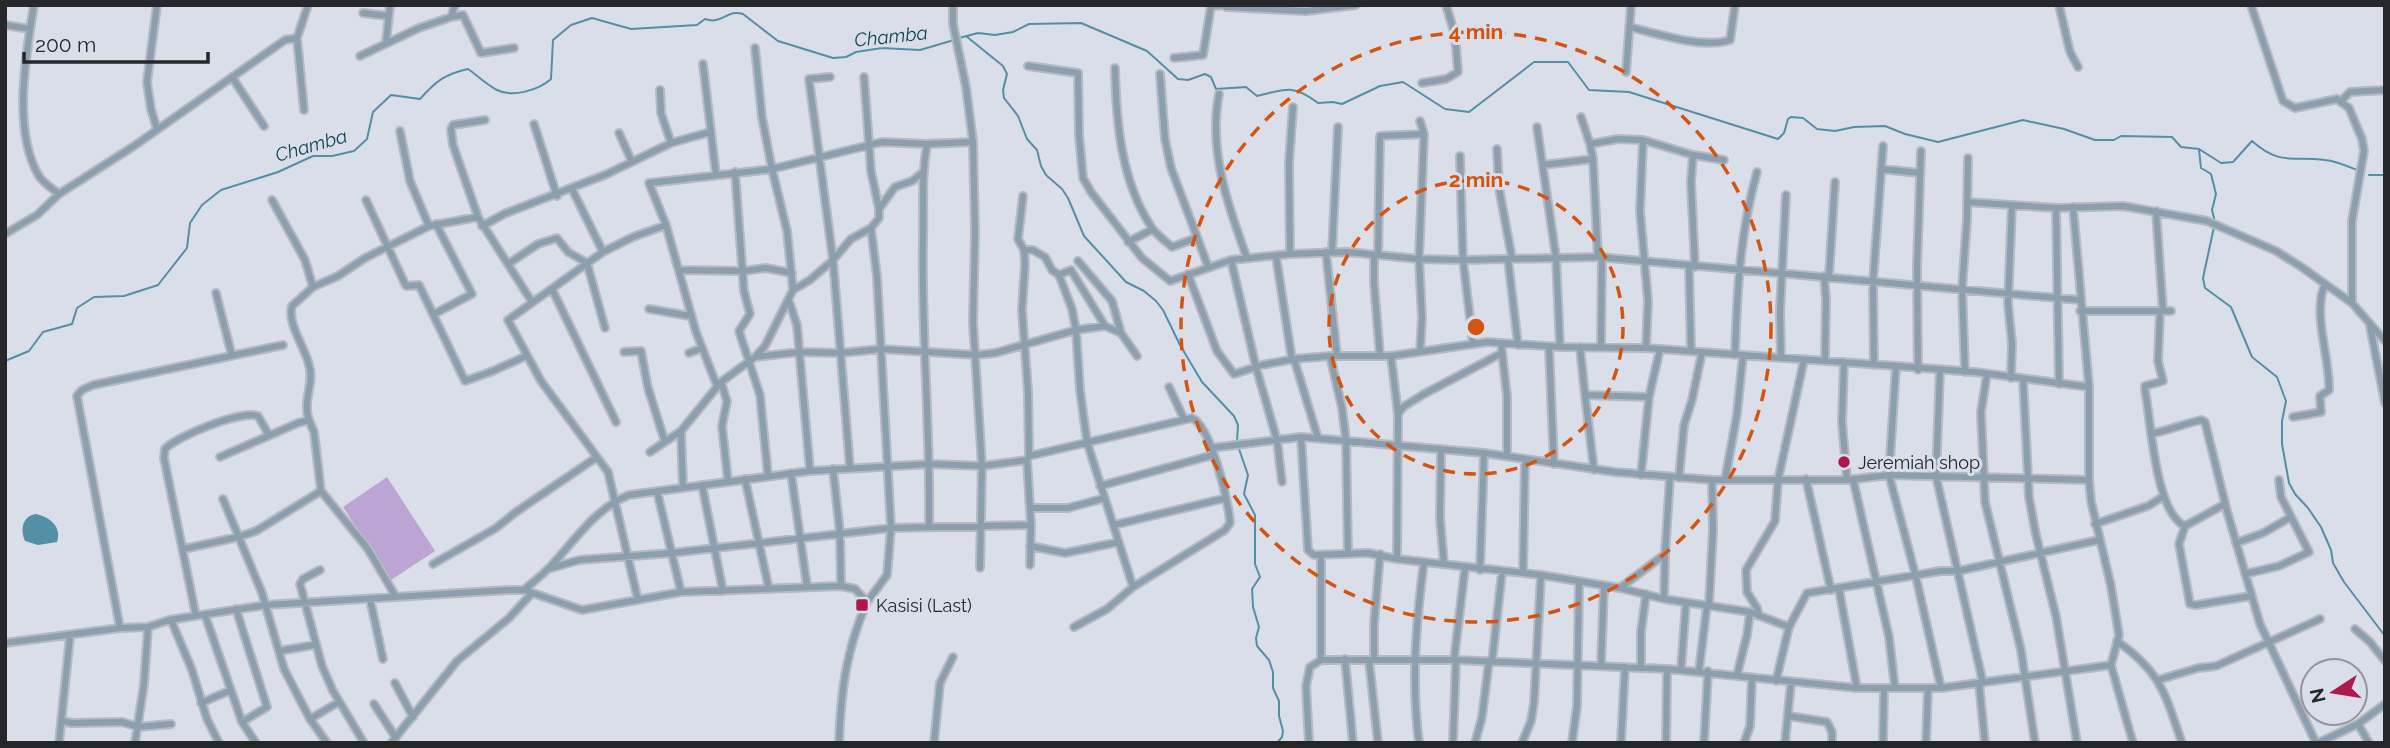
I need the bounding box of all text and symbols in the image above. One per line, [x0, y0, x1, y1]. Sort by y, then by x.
text: 4 min [1449, 19, 1503, 44]
scale bar [24, 21, 208, 65]
water label: Chamba [853, 21, 929, 51]
text: 200 m [35, 32, 96, 57]
water label: Chamba [273, 124, 349, 166]
text: 2 min [1449, 167, 1503, 192]
centre of rings [1464, 315, 1488, 339]
place label: Jeremiah shop [1858, 452, 1980, 473]
marker: Jeremiah shop [1836, 454, 1852, 470]
place label: Kasisi (Last) [876, 595, 972, 616]
marker: Kasisi (Last) [854, 597, 870, 613]
north arrow [2299, 657, 2369, 727]
text: N [2305, 686, 2330, 705]

